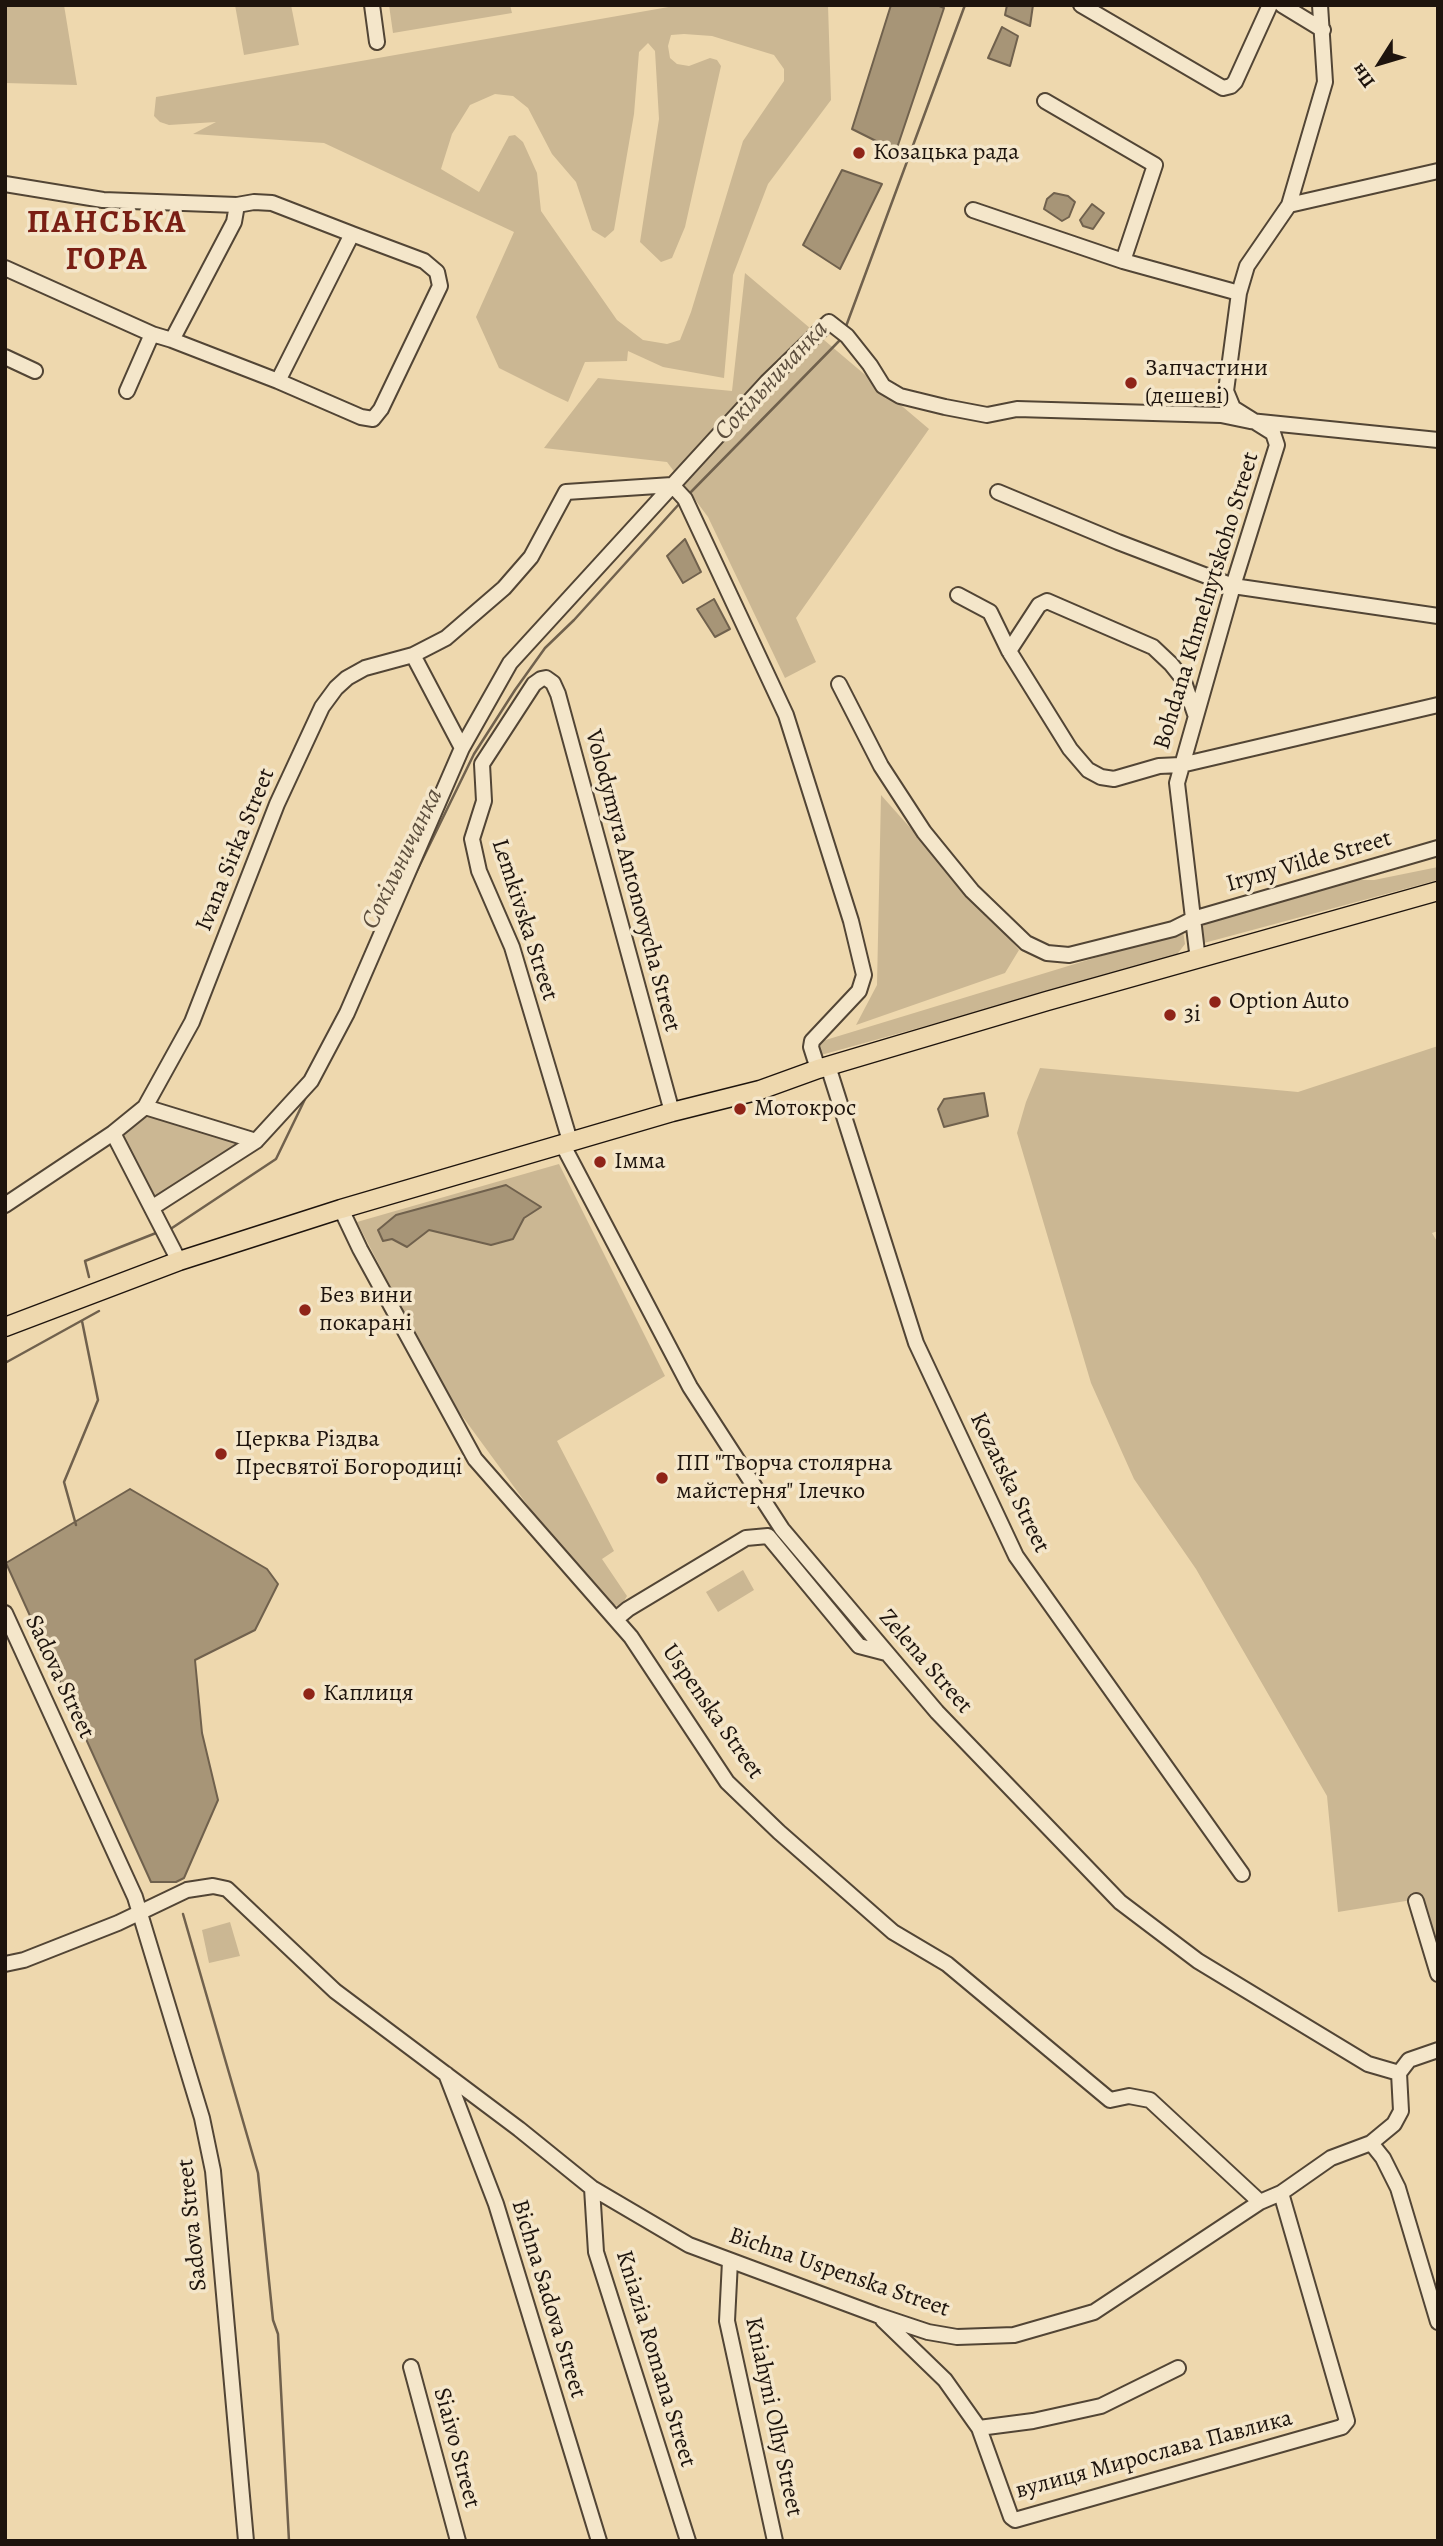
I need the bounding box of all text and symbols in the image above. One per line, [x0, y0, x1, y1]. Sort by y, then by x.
north arrow [1345, 28, 1415, 98]
text: Пн [1345, 58, 1381, 93]
place label: Козацька рада [873, 139, 1019, 167]
marker: Козацька рада [851, 145, 867, 161]
district label: ПАНСЬКА ГОРА [28, 205, 186, 280]
water label: Сокільничанка [709, 315, 835, 447]
place label: Запчастини (дешеві) [1145, 355, 1268, 411]
marker: Запчастини (дешеві) [1123, 375, 1139, 391]
street label: Bohdana Khmelnytskoho Street [1148, 449, 1266, 753]
street label: Volodymyra Antonovycha Street [578, 727, 686, 1035]
street label: Ivana Sirka Street [190, 764, 282, 936]
water label: Сокільничанка [356, 784, 450, 934]
street label: Iryny Vilde Street [1223, 825, 1395, 899]
street label: Lemkivska Street [484, 836, 564, 1004]
place label: Option Auto [1229, 988, 1349, 1016]
marker: Option Auto [1207, 994, 1223, 1010]
place label: 3і [1184, 1001, 1201, 1029]
marker: 3і [1162, 1007, 1178, 1023]
place label: Мотокрос [754, 1095, 856, 1123]
marker: Мотокрос [732, 1101, 748, 1117]
place label: Імма [614, 1148, 666, 1176]
marker: Імма [592, 1154, 608, 1170]
place label: Без вини покарані [319, 1282, 413, 1338]
marker: Без вини покарані [297, 1302, 313, 1318]
street label: Kozatska Street [963, 1408, 1055, 1558]
place label: Церква Різдва Пресвятої Богородиці [235, 1426, 463, 1482]
marker: Церква Різдва Пресвятої Богородиці [213, 1446, 229, 1462]
place label: ПП "Творча столярна майстерня" Ілечко [676, 1450, 892, 1506]
marker: ПП "Творча столярна майстерня" Ілечко [654, 1470, 670, 1486]
street label: Zelena Street [872, 1604, 978, 1720]
street label: Sadova Street [18, 1611, 100, 1743]
street label: Uspenska Street [655, 1639, 769, 1785]
place label: Каплиця [323, 1680, 414, 1708]
marker: Каплиця [301, 1686, 317, 1702]
street label: Sadova Street [172, 2157, 214, 2293]
street label: Bichna Sadova Street [504, 2196, 592, 2402]
street label: Bichna Uspenska Street [725, 2222, 953, 2324]
street label: Kniazia Romana Street [608, 2247, 702, 2471]
street label: Kniahyni Olhy Street [738, 2315, 808, 2519]
street label: Siaivo Street [426, 2385, 486, 2511]
street label: вулиця Мирослава Павлика [1012, 2404, 1296, 2506]

